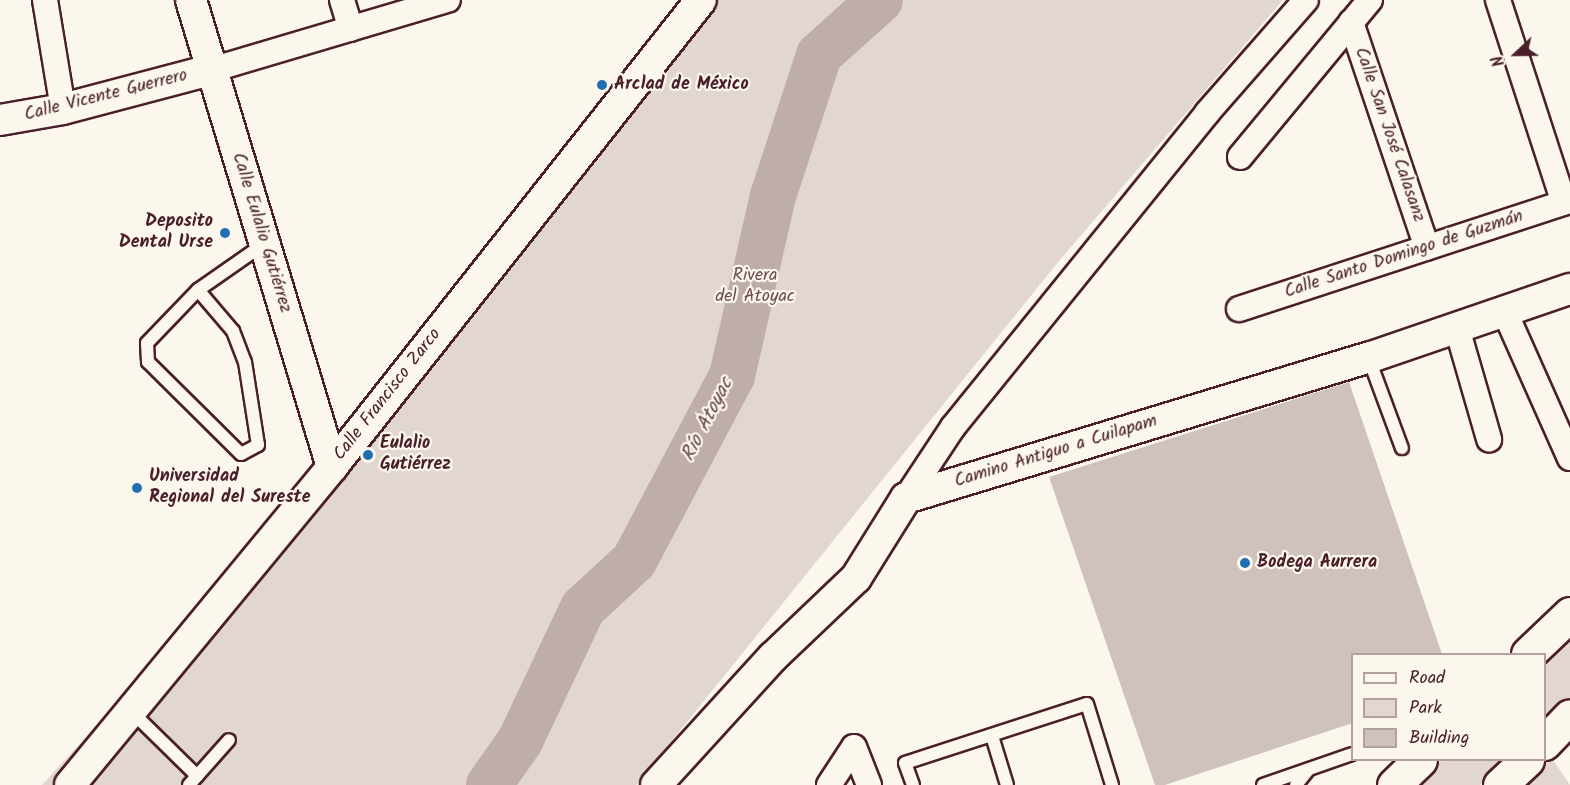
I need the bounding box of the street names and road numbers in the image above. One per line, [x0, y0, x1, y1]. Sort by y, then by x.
street label: Calle San José Calasanz [1349, 45, 1429, 225]
street label: Calle Vicente Guerrero [22, 65, 190, 127]
street label: Calle Eulalio Gutiérrez [226, 150, 296, 316]
street label: Calle Santo Domingo de Guzmán [1282, 206, 1526, 304]
street label: Calle Francisco Zarco [330, 325, 446, 465]
street label: Camino Antiguo a Cuilapam [952, 411, 1160, 493]

